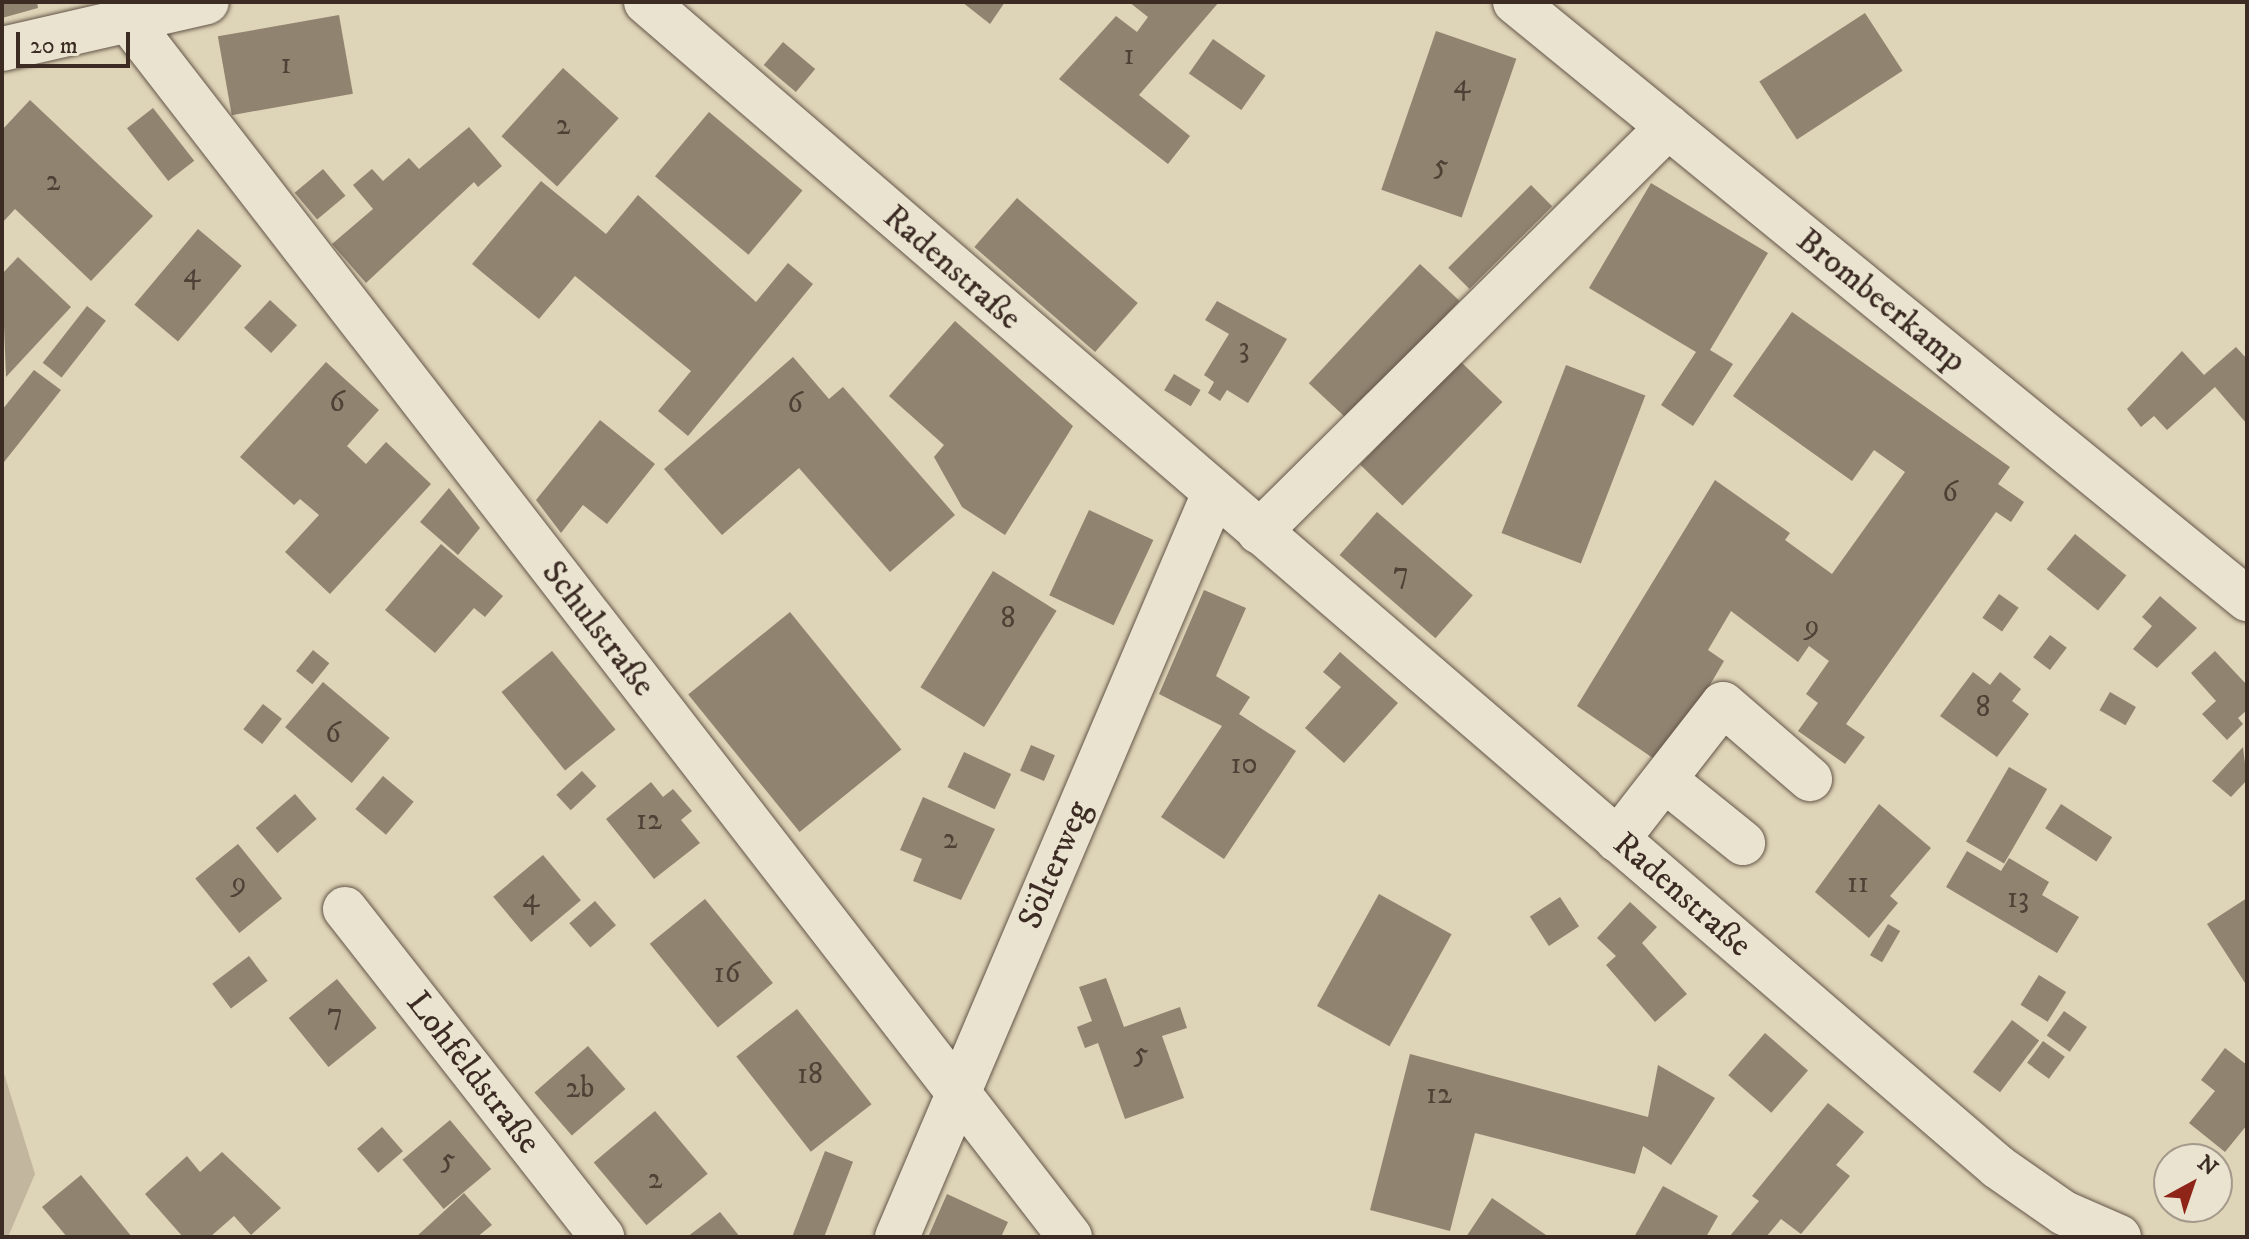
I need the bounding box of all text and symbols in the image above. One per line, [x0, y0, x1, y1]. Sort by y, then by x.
scale bar [20, 16, 134, 66]
text: 20 m [30, 31, 78, 61]
house number: 1 [1123, 38, 1135, 74]
house number: 1 [280, 47, 292, 83]
house number: 4 [1453, 67, 1471, 103]
house number: 2 [556, 108, 570, 144]
house number: 5 [1434, 148, 1448, 184]
house number: 2 [46, 164, 60, 200]
street label: Radenstraße [875, 197, 1029, 339]
street label: Brombeerkamp [1788, 220, 1974, 382]
house number: 4 [183, 256, 201, 292]
house number: 3 [1238, 331, 1250, 367]
house number: 6 [329, 385, 345, 421]
house number: 6 [787, 386, 803, 422]
house number: 6 [1942, 475, 1958, 511]
street label: Schulstraße [532, 553, 664, 705]
house number: 7 [1393, 556, 1409, 592]
house number: 8 [1000, 601, 1016, 637]
house number: 9 [1805, 608, 1819, 644]
house number: 8 [1975, 690, 1991, 726]
house number: 6 [325, 716, 341, 752]
house number: 10 [1230, 747, 1258, 783]
street label: Sölterweg [1010, 795, 1100, 935]
house number: 12 [636, 803, 662, 839]
house number: 2 [943, 822, 957, 858]
street label: Radenstraße [1605, 824, 1759, 966]
house number: 9 [232, 865, 246, 901]
house number: 11 [1847, 866, 1869, 902]
house number: 4 [522, 881, 540, 917]
house number: 13 [2007, 881, 2029, 917]
house number: 16 [714, 956, 740, 992]
street label: Lohfeldstraße [397, 984, 549, 1162]
house number: 7 [327, 997, 343, 1033]
house number: 5 [1134, 1036, 1148, 1072]
house number: 18 [797, 1057, 823, 1093]
house number: 2b [566, 1071, 594, 1107]
house number: 12 [1426, 1077, 1452, 1113]
house number: 5 [441, 1142, 455, 1178]
north arrow [2153, 1143, 2233, 1223]
text: N [2192, 1150, 2223, 1182]
house number: 2 [648, 1162, 662, 1198]

